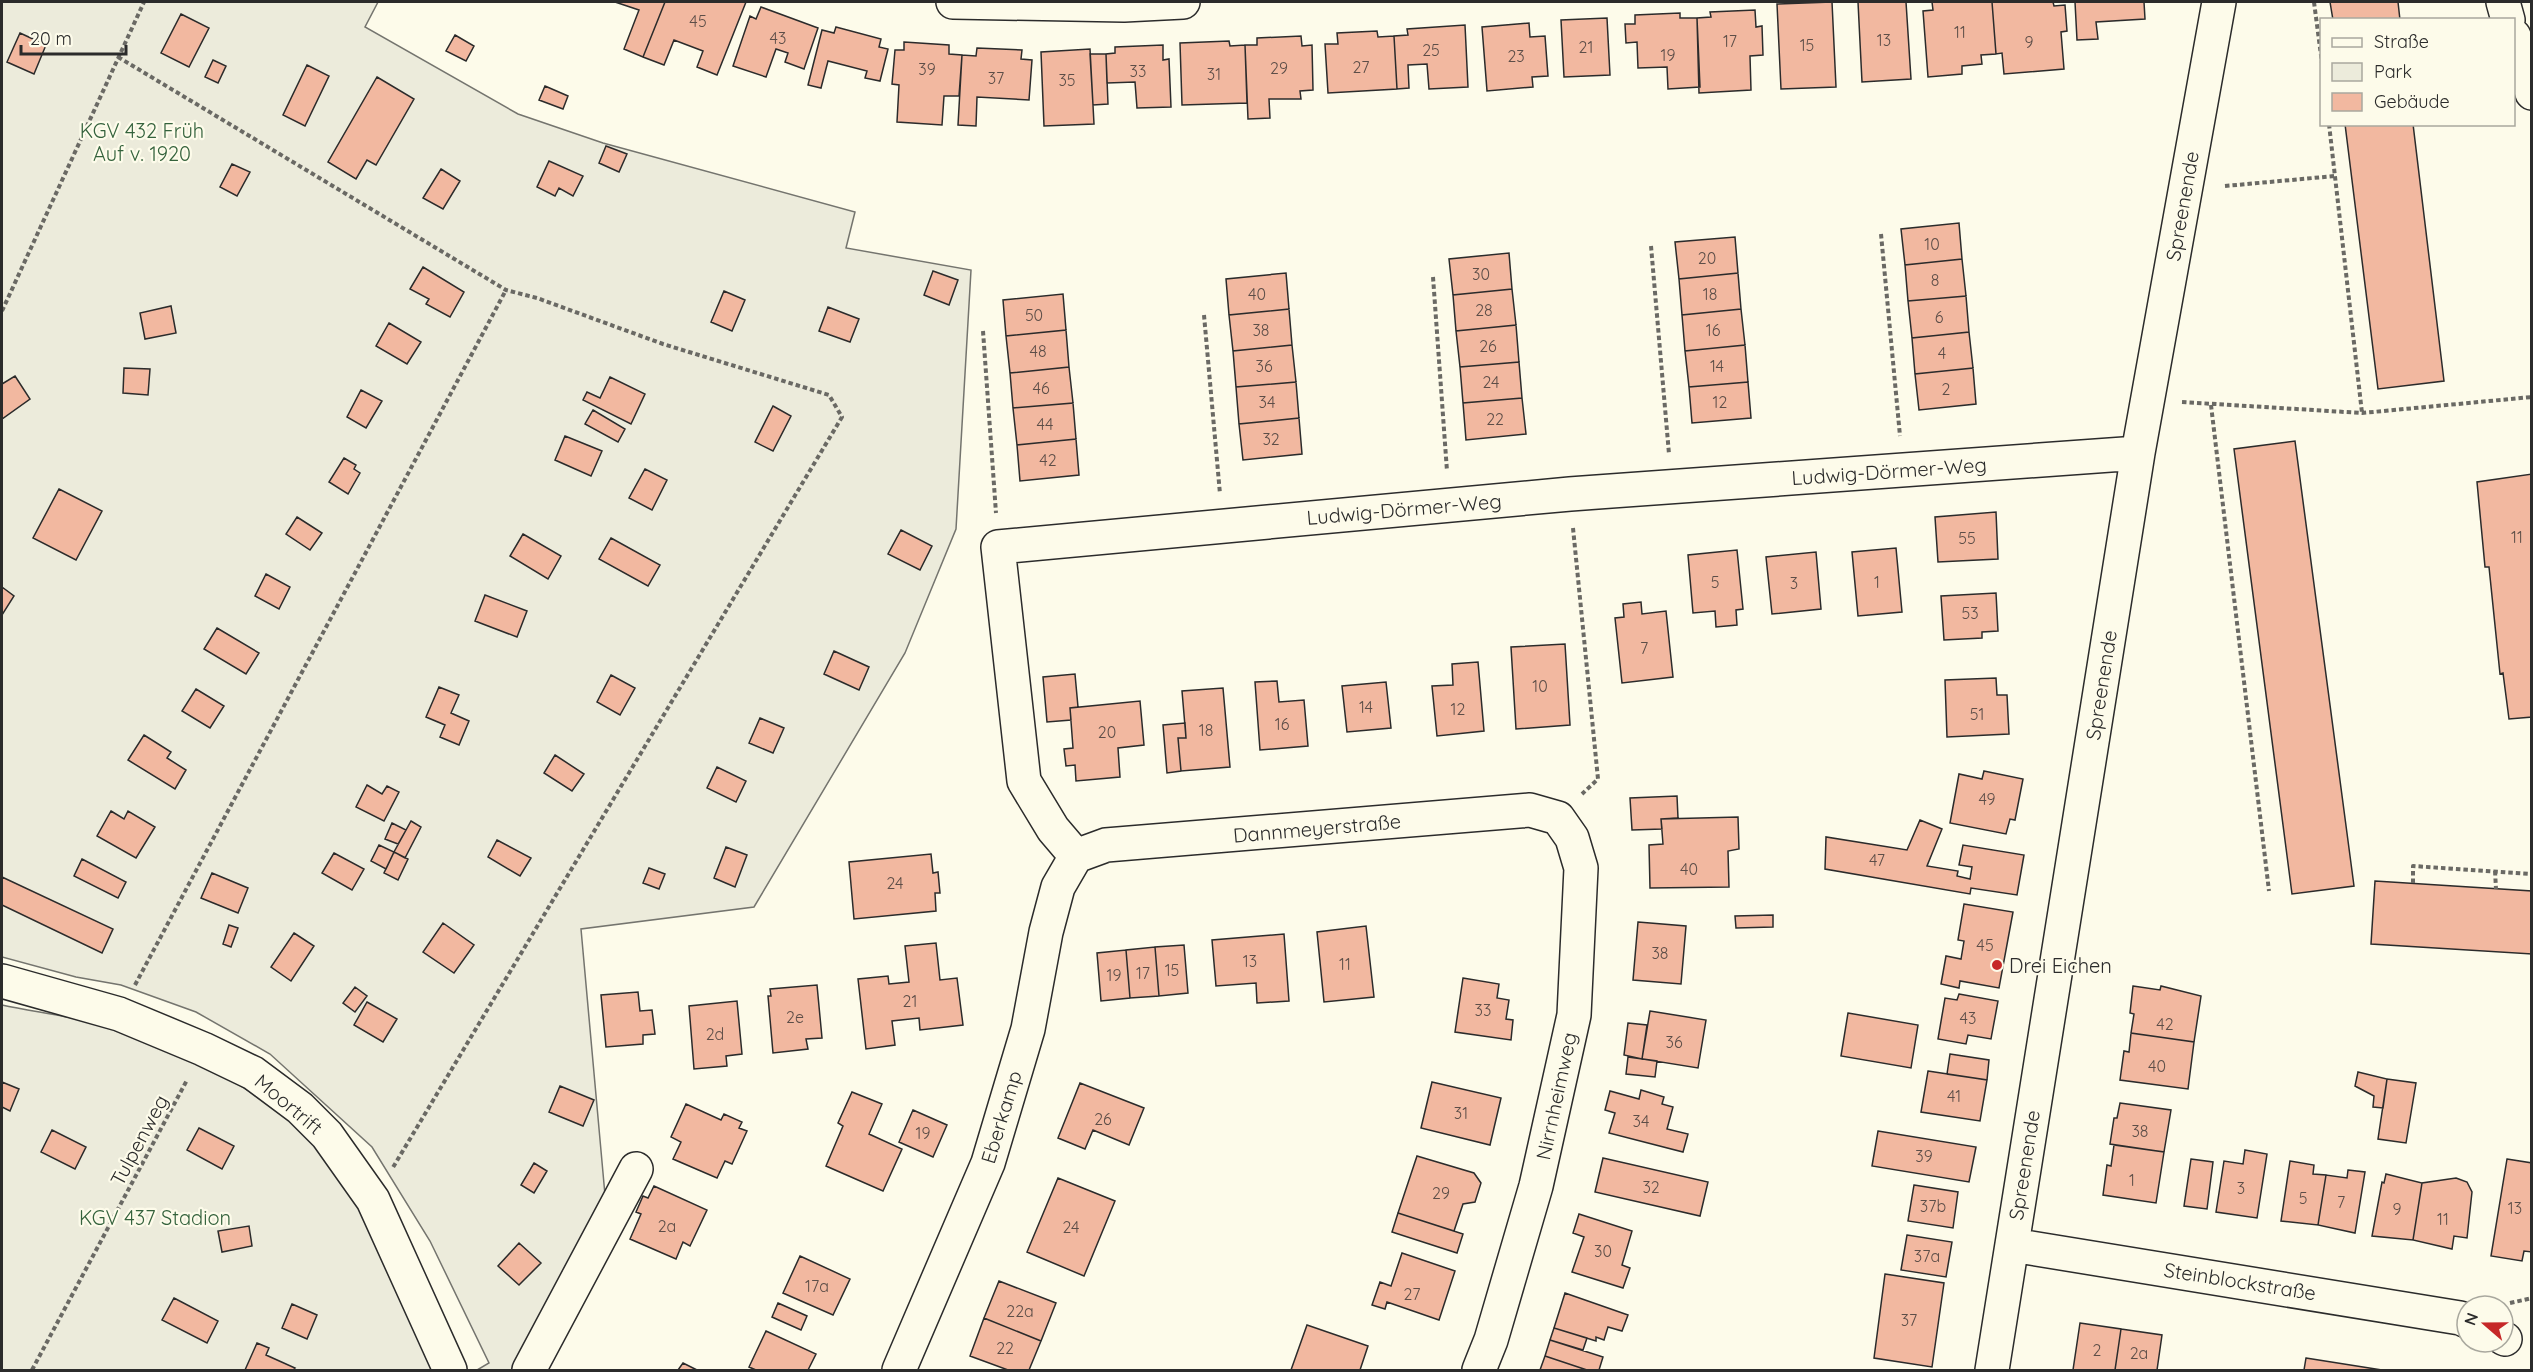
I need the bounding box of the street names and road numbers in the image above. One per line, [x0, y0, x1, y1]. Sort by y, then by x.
street label: Spreenende [2160, 149, 2204, 263]
street label: Ludwig-Dörmer-Weg [1791, 452, 1987, 490]
street label: Ludwig-Dörmer-Weg [1305, 488, 1503, 530]
street label: Spreenende [2080, 628, 2122, 742]
street label: Dannmeyerstraße [1232, 808, 1402, 848]
street label: Nirrnheimweg [1530, 1030, 1582, 1162]
street label: Moortrift [250, 1068, 328, 1140]
street label: Eberkamp [975, 1068, 1027, 1166]
street label: Tulpenweg [105, 1090, 173, 1190]
street label: Spreenende [2003, 1108, 2045, 1222]
street label: Steinblockstraße [2162, 1257, 2318, 1305]

